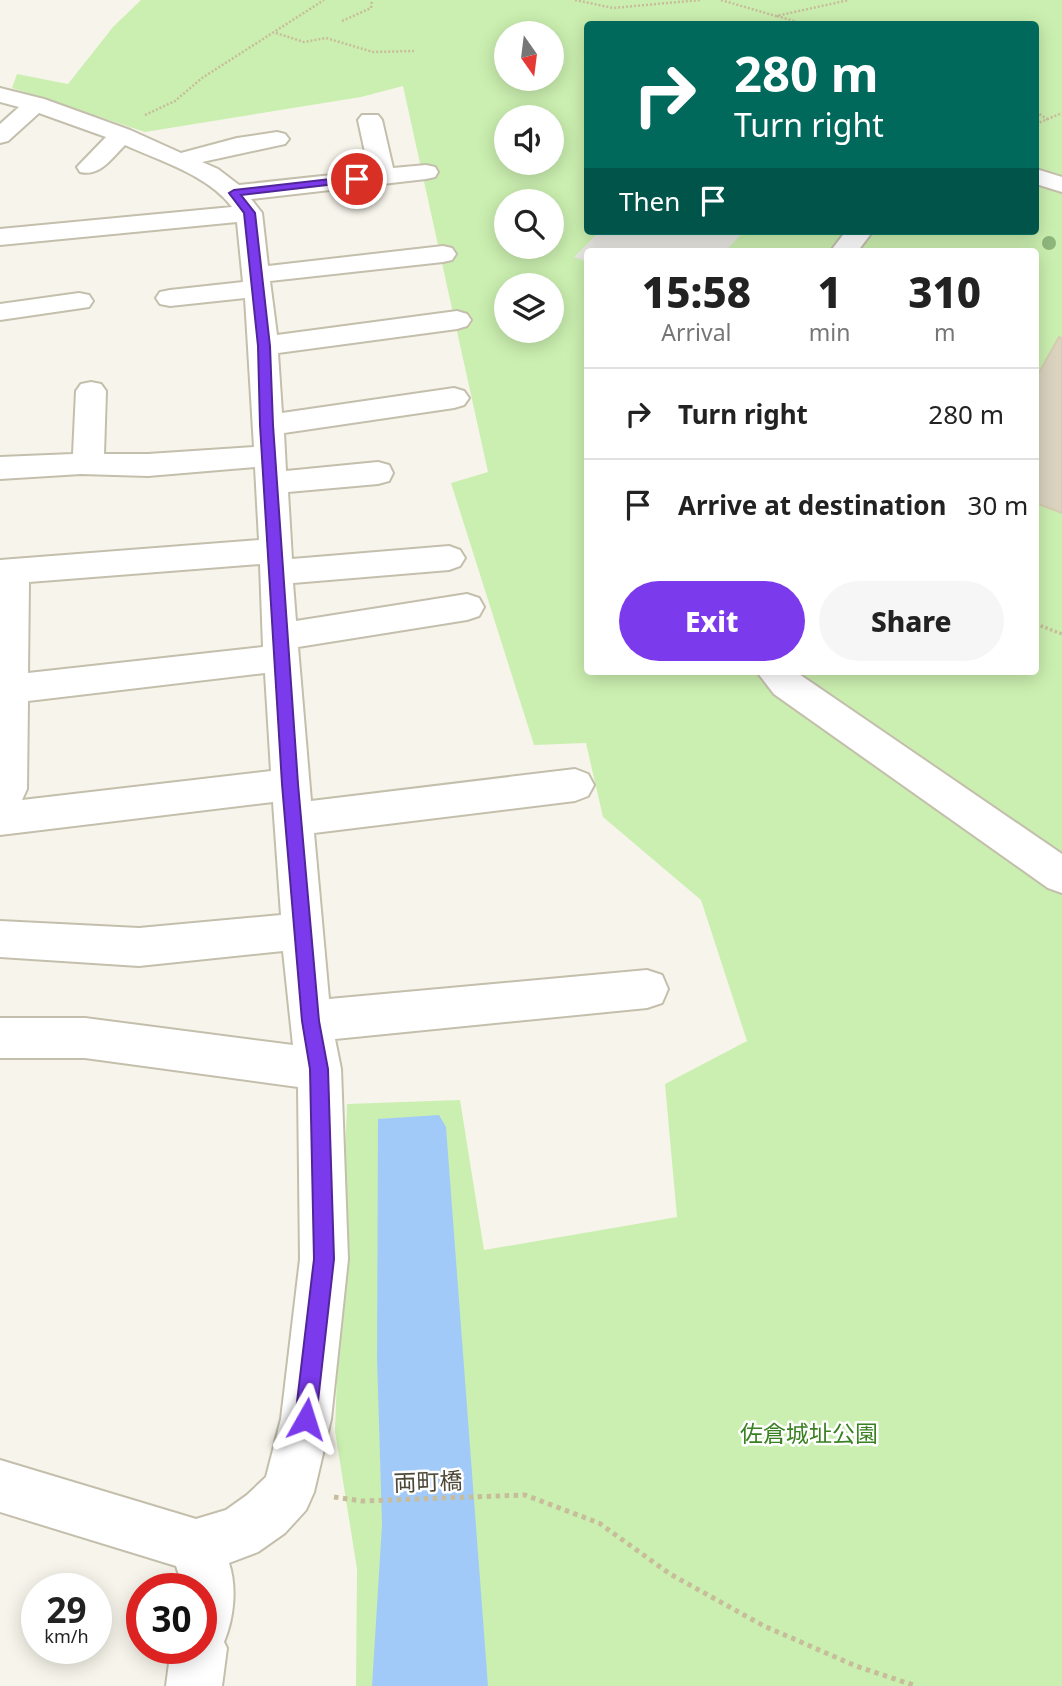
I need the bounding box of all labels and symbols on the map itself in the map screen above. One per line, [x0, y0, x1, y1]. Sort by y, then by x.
north arrow [494, 21, 564, 91]
pin [327, 149, 387, 209]
position arrow [269, 1382, 343, 1456]
park label: 佐倉城址公園 [740, 1417, 878, 1449]
street label: 両町橋 [393, 1464, 463, 1498]
speed limit sign: 30 [126, 1573, 217, 1664]

